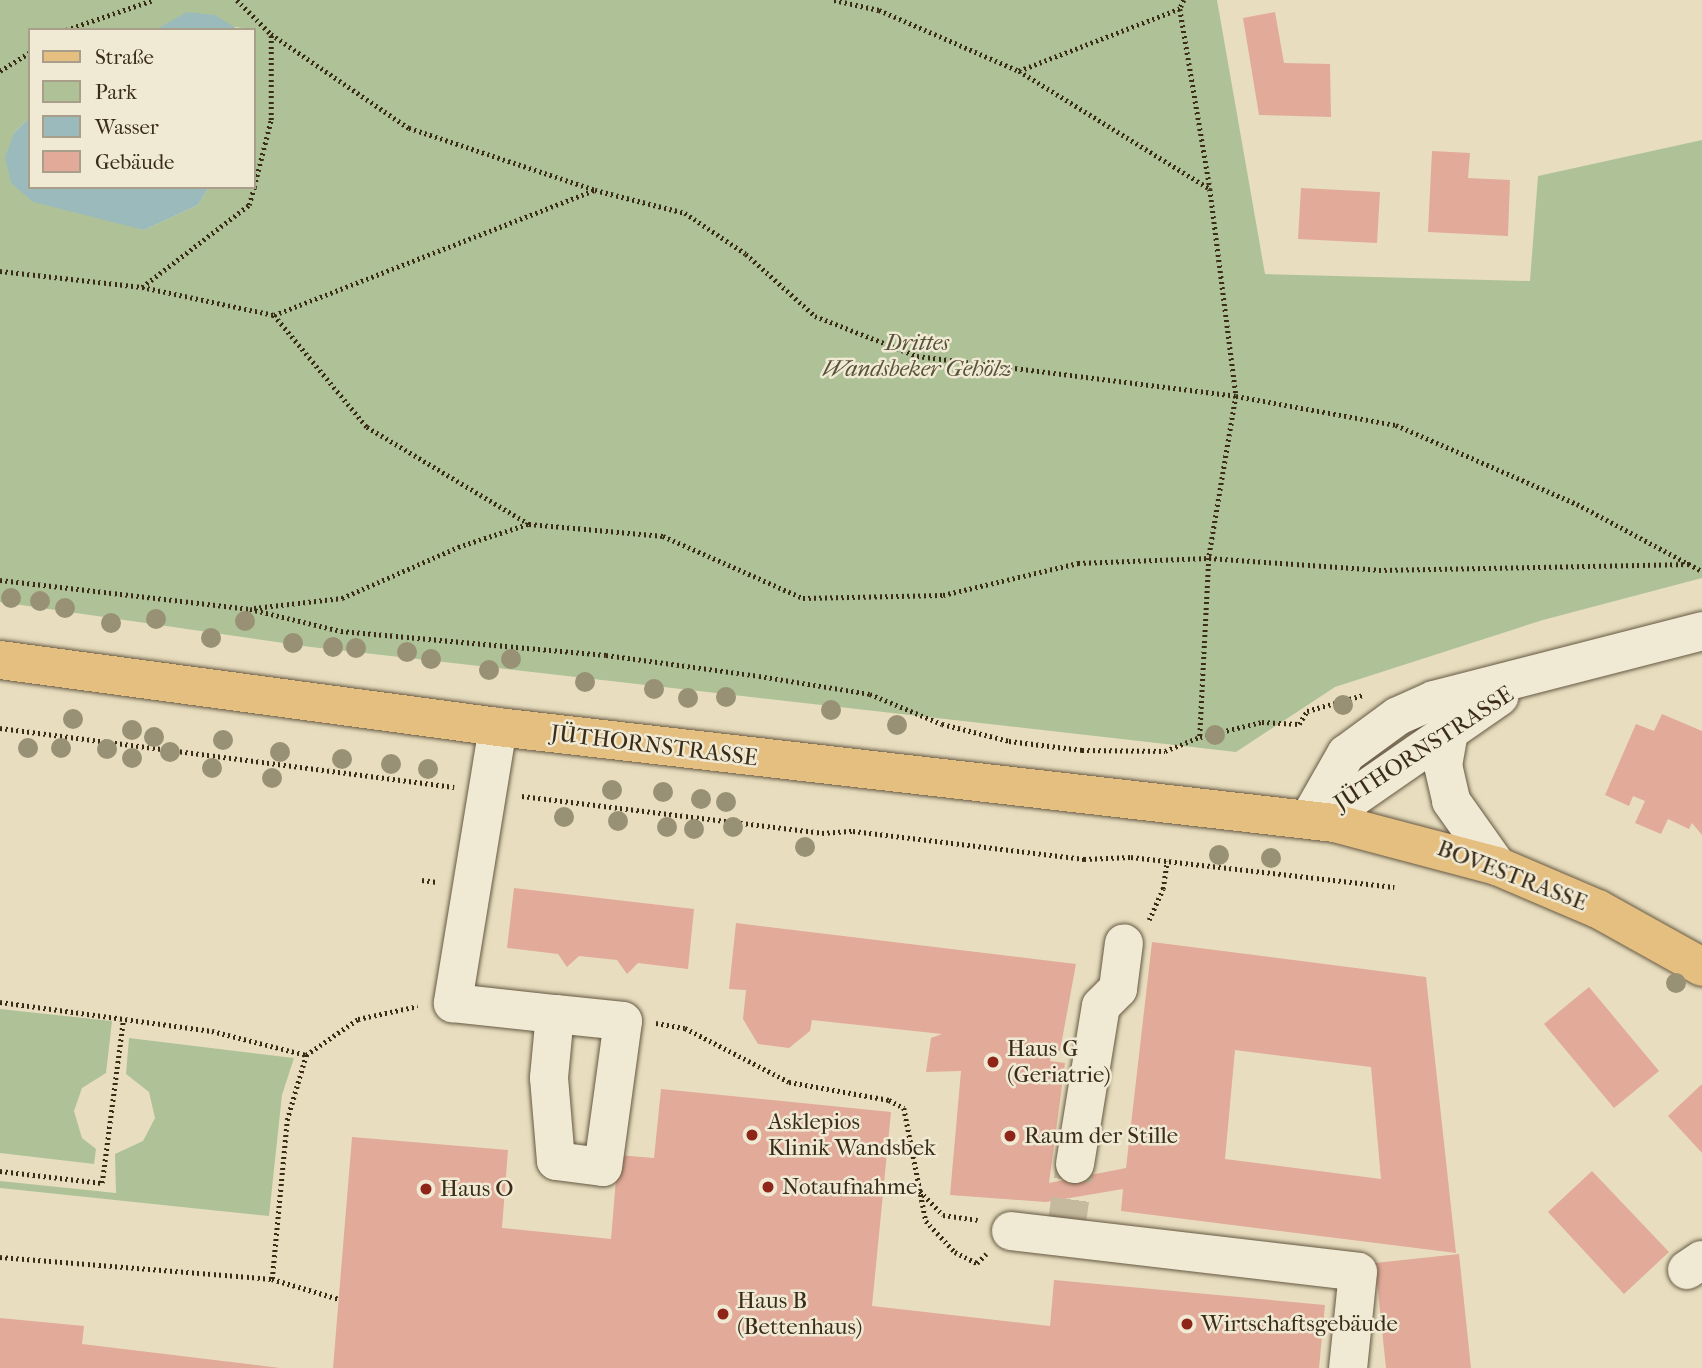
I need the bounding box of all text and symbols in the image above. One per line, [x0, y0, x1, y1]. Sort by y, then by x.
legend [28, 28, 256, 189]
text: Straße [95, 45, 154, 69]
text: Park [95, 80, 137, 104]
text: Wasser [95, 115, 159, 139]
text: Gebäude [95, 150, 175, 174]
park label: Drittes Wandsbeker Gehölz [822, 329, 1012, 383]
street label: JÜTHORNSTRASSE [1329, 681, 1519, 817]
street label: JÜTHORNSTRASSE [549, 720, 759, 772]
street label: BOVESTRASSE [1433, 835, 1591, 917]
place label: Haus G (Geriatrie) [1007, 1035, 1111, 1089]
marker: Haus G (Geriatrie) [985, 1054, 1001, 1070]
place label: Asklepios Klinik Wandsbek [768, 1108, 936, 1162]
place label: Raum der Stille [1024, 1122, 1178, 1150]
marker: Asklepios Klinik Wandsbek [742, 1125, 762, 1145]
marker: Raum der Stille [1002, 1128, 1018, 1144]
place label: Notaufnahme [782, 1173, 917, 1201]
place label: Haus O [440, 1175, 513, 1203]
marker: Notaufnahme [760, 1179, 776, 1195]
marker: Haus O [418, 1181, 434, 1197]
place label: Haus B (Bettenhaus) [737, 1287, 862, 1341]
marker: Haus B (Bettenhaus) [715, 1306, 731, 1322]
place label: Wirtschaftsgebäude [1201, 1310, 1398, 1338]
marker: Wirtschaftsgebäude [1179, 1316, 1195, 1332]

